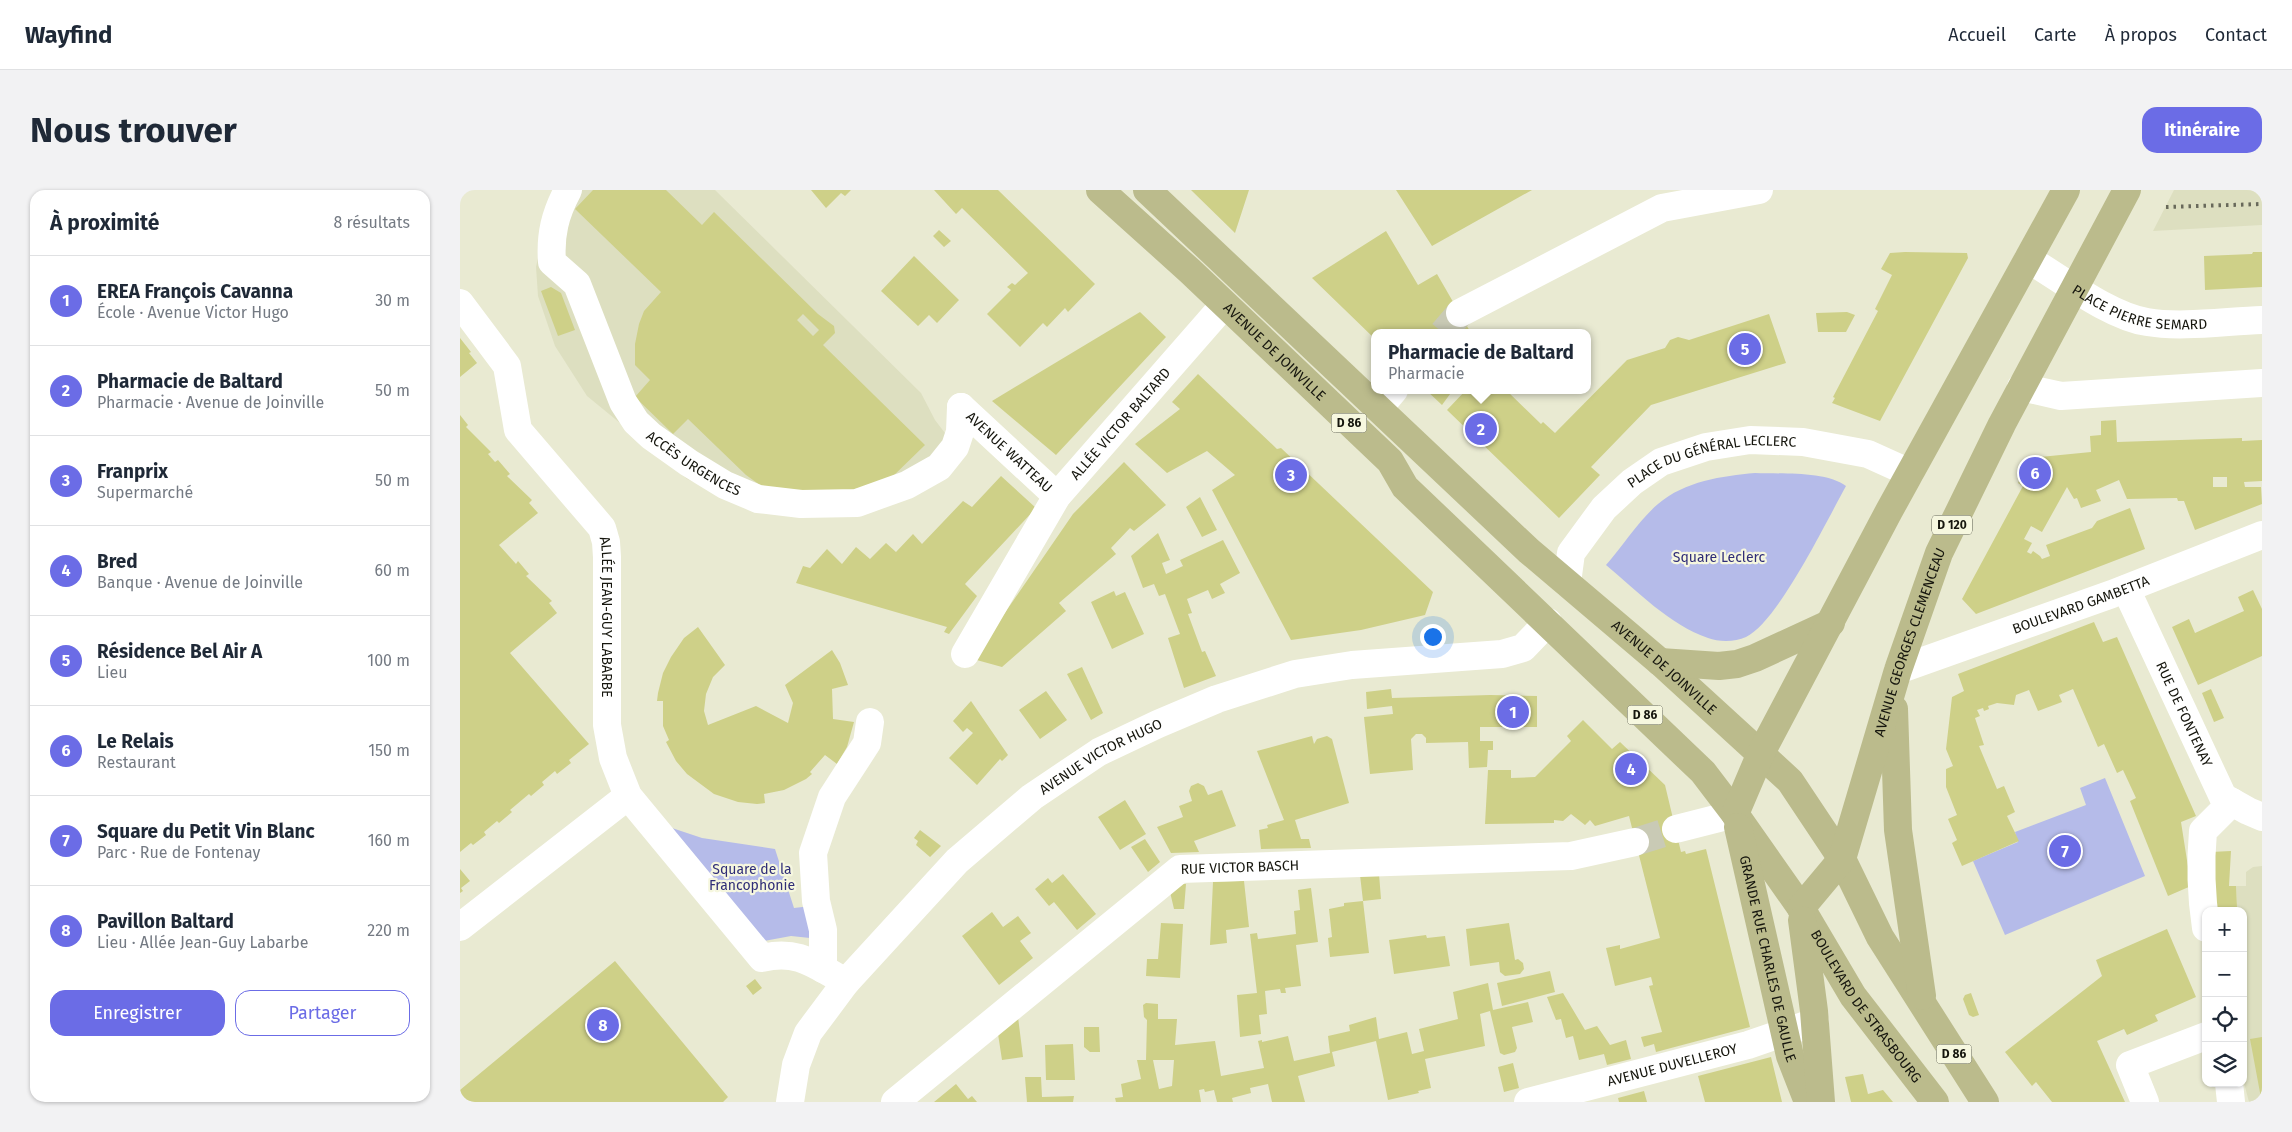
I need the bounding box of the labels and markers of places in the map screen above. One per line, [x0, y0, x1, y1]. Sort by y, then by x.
pin: 5 [1729, 330, 1761, 368]
pin: 2 [1465, 410, 1497, 448]
pin: 6 [2019, 454, 2051, 492]
pin: 3 [1275, 456, 1307, 494]
pin: 1 [1497, 693, 1529, 731]
pin: 4 [1615, 750, 1647, 788]
pin: 7 [2049, 832, 2081, 870]
pin: 8 [587, 1006, 619, 1044]

